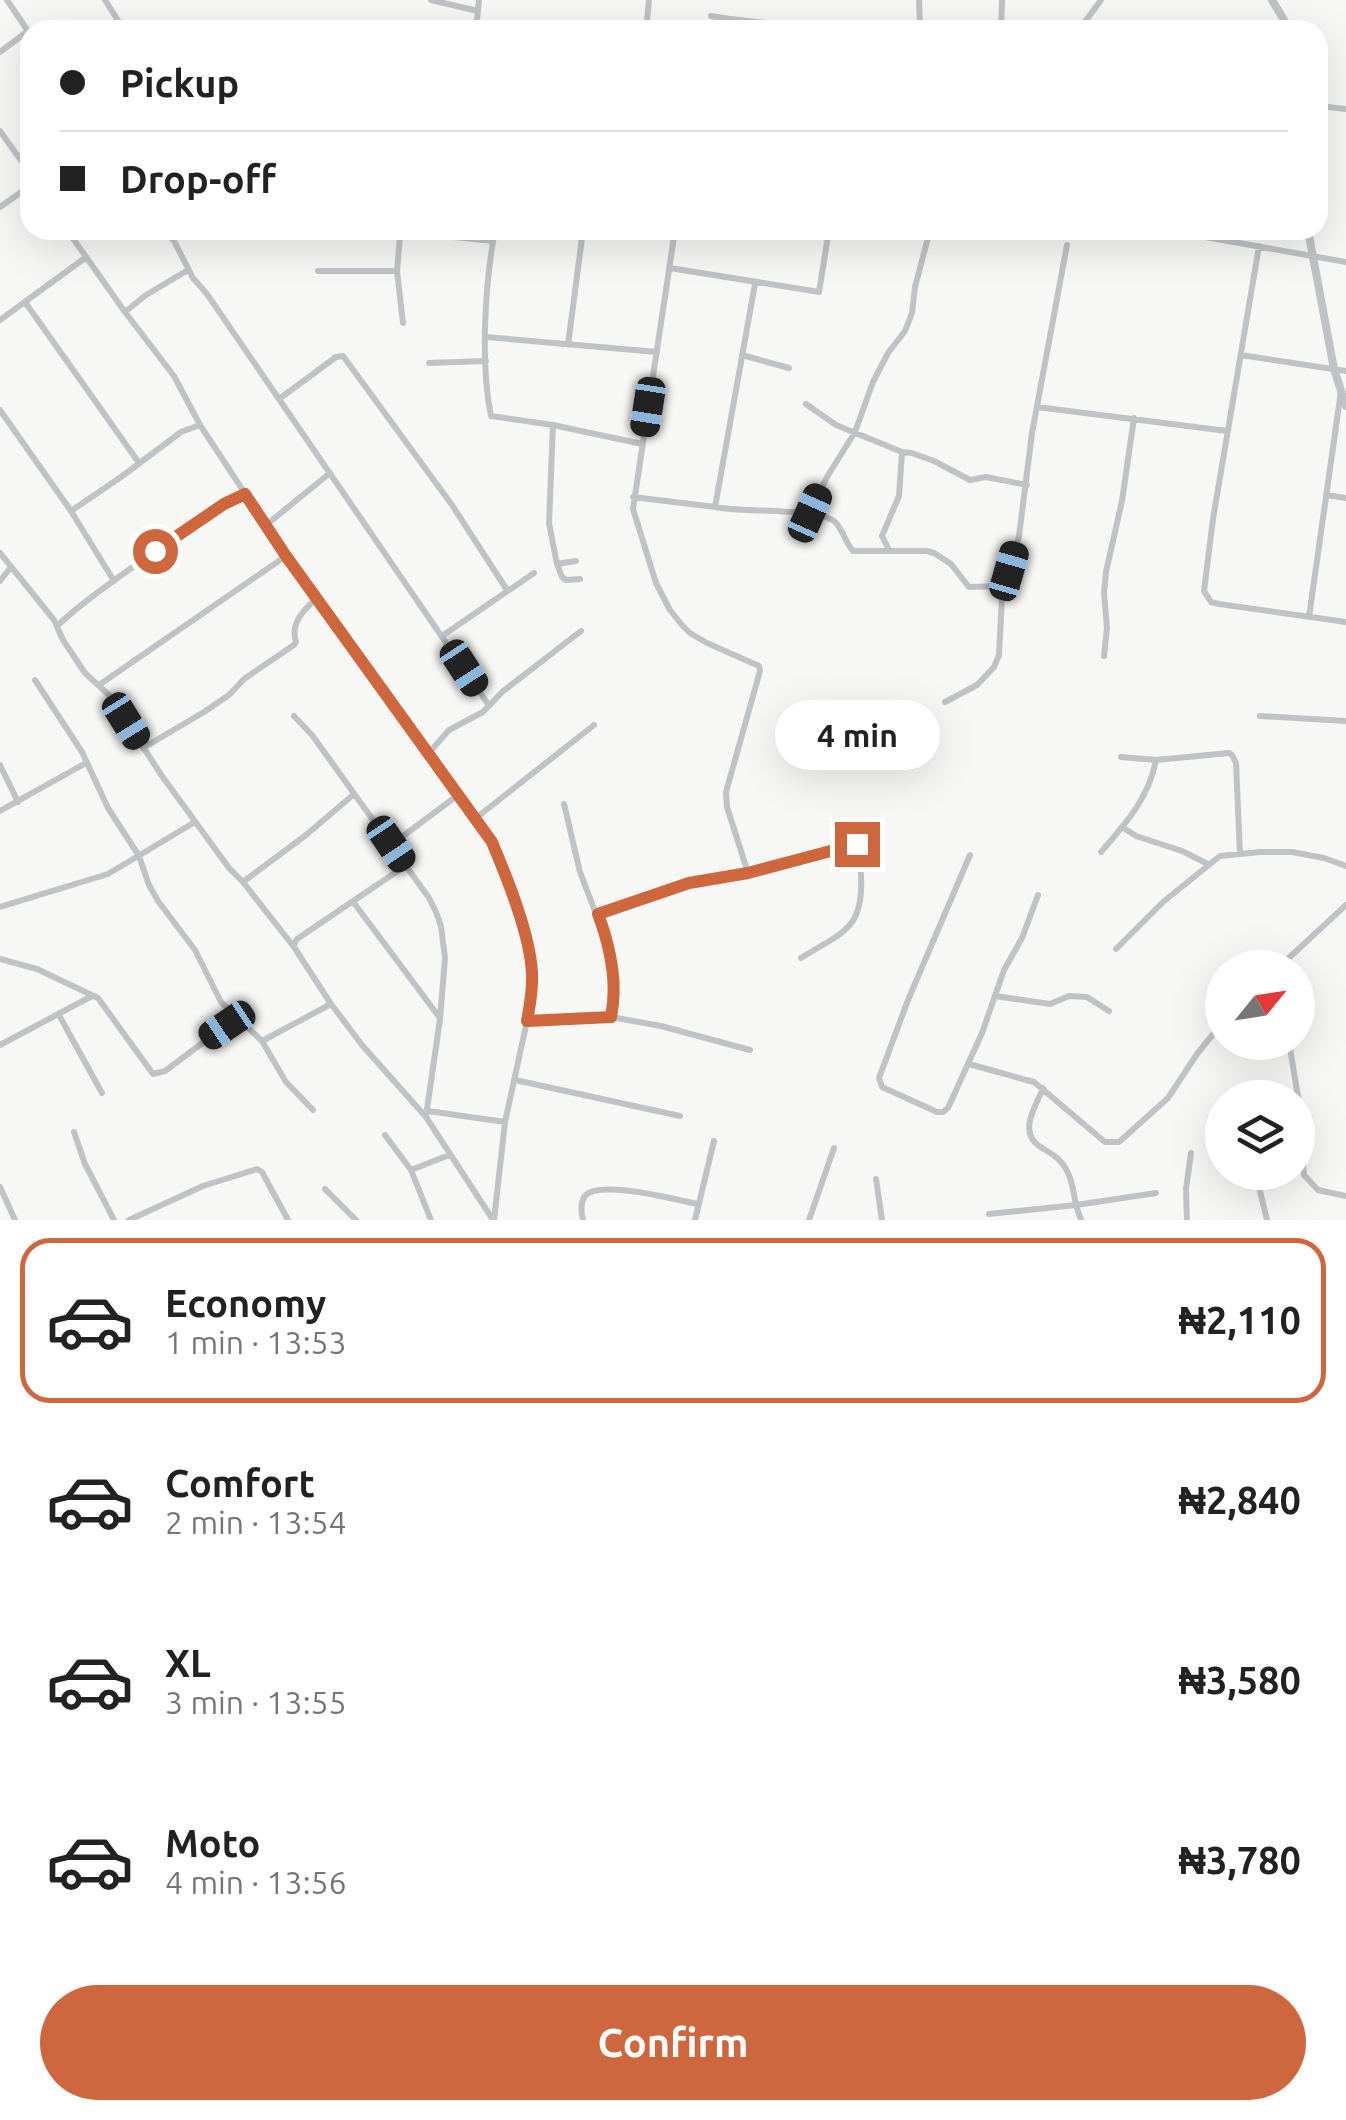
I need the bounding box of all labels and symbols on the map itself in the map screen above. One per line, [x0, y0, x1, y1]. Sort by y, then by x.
car [628, 375, 668, 439]
car [784, 479, 836, 547]
route start [133, 529, 178, 574]
car [986, 538, 1032, 604]
car [435, 635, 493, 701]
car [97, 688, 155, 754]
callout: 4 min [774, 699, 940, 769]
car [362, 811, 420, 877]
route end [835, 822, 880, 867]
north arrow [1205, 950, 1315, 1060]
car [194, 996, 260, 1054]

